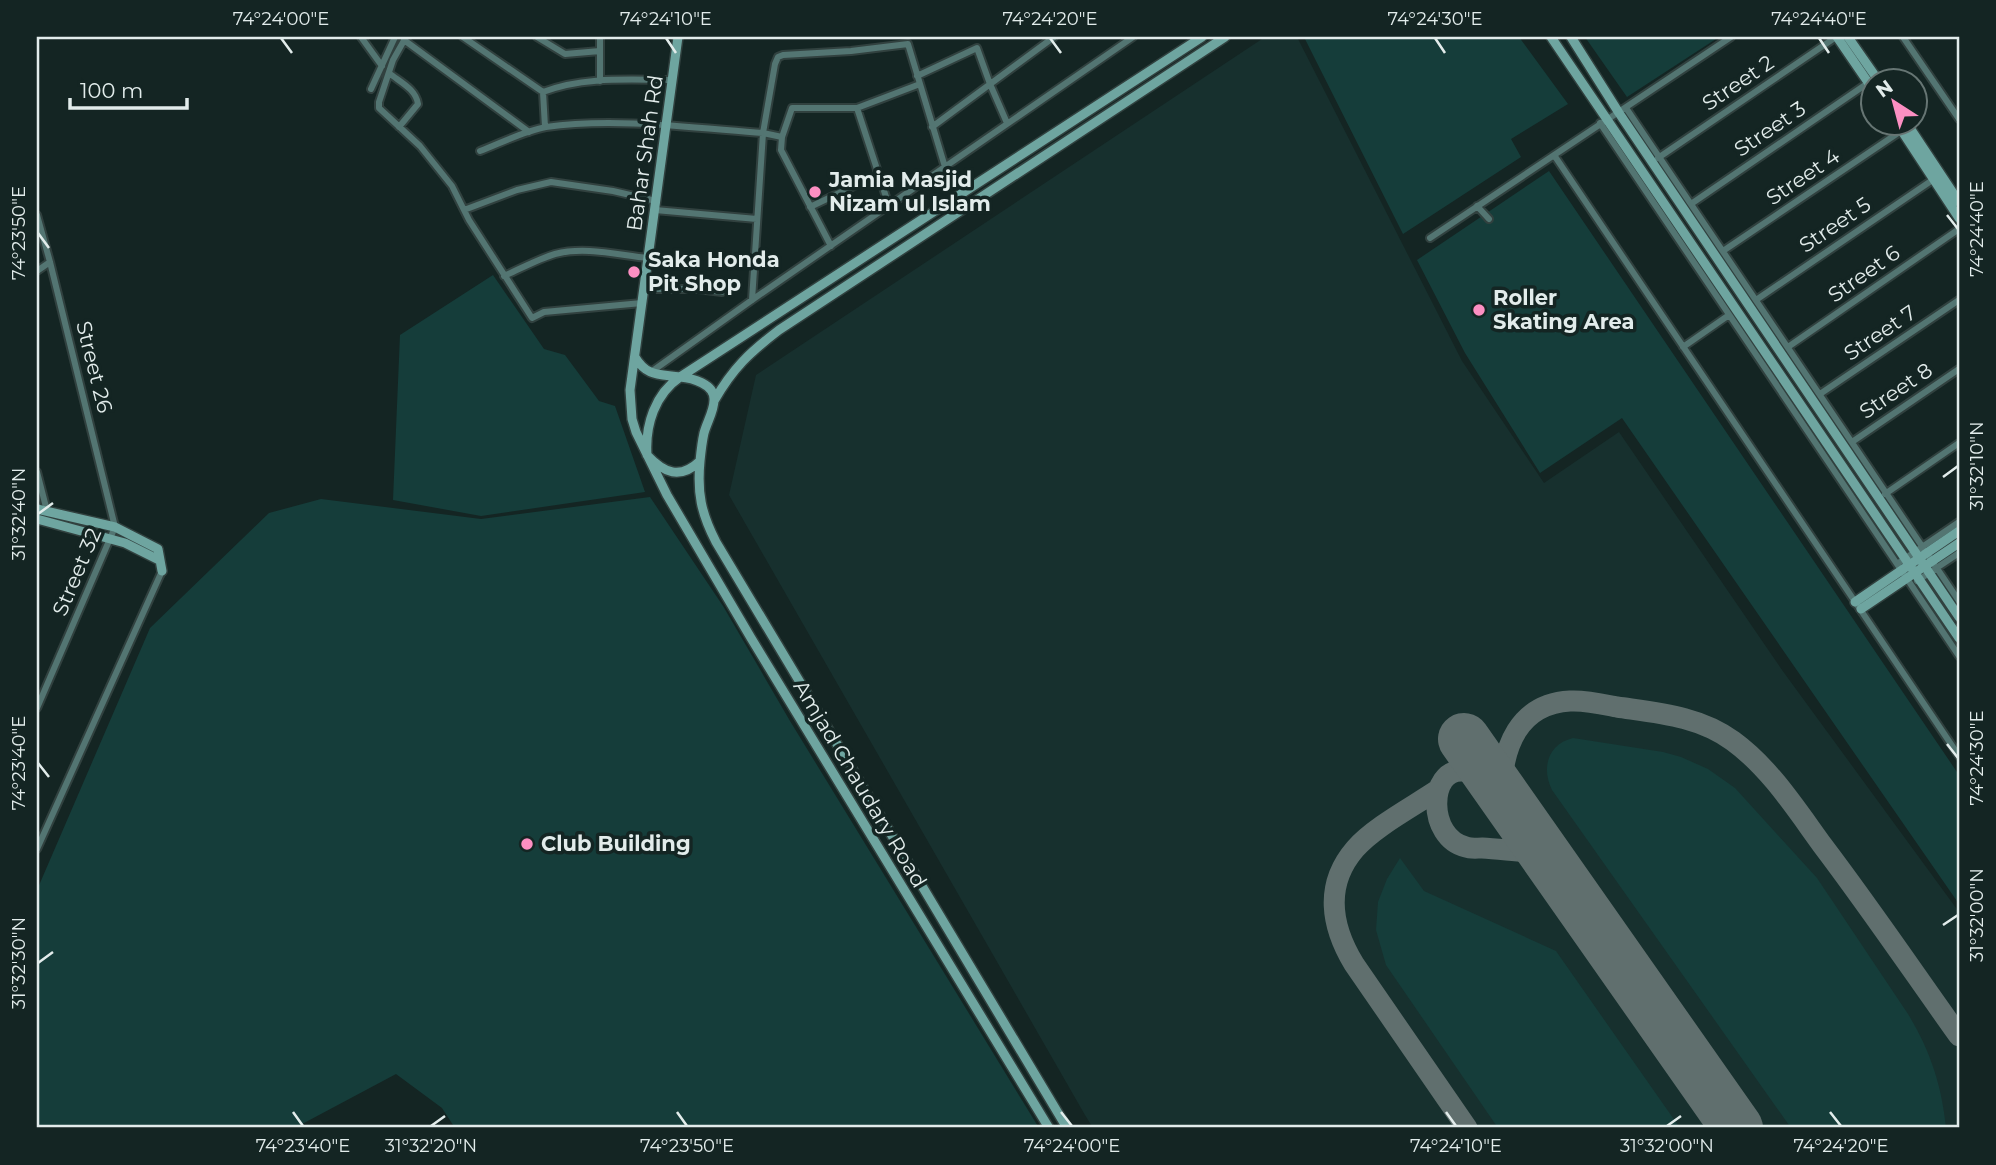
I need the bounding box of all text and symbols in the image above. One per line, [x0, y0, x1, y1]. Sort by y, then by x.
text: 74°24'00"E [233, 8, 329, 30]
text: 74°24'10"E [620, 8, 712, 30]
text: 74°24'20"E [1002, 8, 1098, 30]
text: 74°24'30"E [1388, 8, 1482, 30]
text: 74°24'40"E [1771, 8, 1867, 30]
street label: Street 2 [1697, 50, 1778, 116]
scale bar [70, 66, 187, 110]
north arrow [1860, 66, 1930, 136]
street label: Bahar Shah Rd [621, 73, 668, 233]
text: N [1871, 75, 1897, 102]
text: 100 m [80, 78, 143, 103]
street label: Street 3 [1729, 96, 1810, 162]
street label: Street 4 [1761, 143, 1844, 210]
place label: Jamia Masjid Nizam ul Islam [828, 167, 991, 216]
text: 74°24'40"E [1966, 181, 1988, 277]
marker: Jamia Masjid Nizam ul Islam [807, 184, 823, 200]
text: 74°23'50"E [8, 186, 30, 280]
street label: Street 5 [1794, 192, 1875, 258]
street label: Street 6 [1823, 240, 1905, 307]
place label: Saka Honda Pit Shop [648, 247, 780, 296]
marker: Saka Honda Pit Shop [626, 264, 642, 280]
place label: Roller Skating Area [1493, 285, 1634, 334]
street label: Street 7 [1839, 299, 1920, 366]
marker: Roller Skating Area [1471, 302, 1487, 318]
street label: Street 26 [71, 318, 118, 416]
street label: Street 8 [1855, 357, 1937, 424]
text: 31°32'10"N [1966, 421, 1988, 511]
text: 31°32'40"N [8, 468, 30, 561]
street label: Street 32 [47, 524, 106, 619]
street label: Amjad Chaudary Road [789, 676, 932, 892]
text: 74°24'30"E [1966, 711, 1988, 805]
text: 74°23'40"E [8, 716, 30, 810]
place label: Club Building [541, 831, 691, 856]
marker: Club Building [519, 836, 535, 852]
text: 31°32'00"N [1966, 868, 1988, 962]
text: 31°32'30"N [8, 917, 30, 1009]
text: 74°23'40"E [256, 1135, 350, 1157]
text: 31°32'20"N [385, 1135, 477, 1157]
text: 74°23'50"E [640, 1135, 734, 1157]
text: 74°24'00"E [1024, 1135, 1120, 1157]
text: 74°24'10"E [1410, 1135, 1502, 1157]
text: 31°32'00"N [1620, 1135, 1714, 1157]
text: 74°24'20"E [1793, 1135, 1889, 1157]

